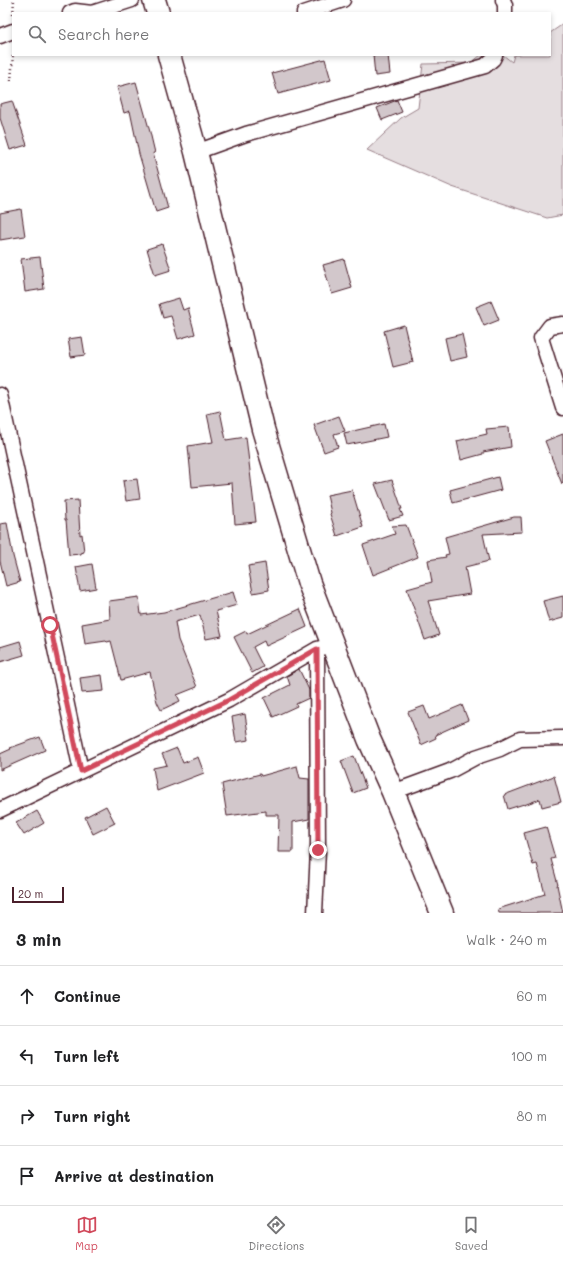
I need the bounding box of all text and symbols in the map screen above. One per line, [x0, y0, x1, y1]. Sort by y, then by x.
search box [12, 12, 551, 56]
icon: search [26, 23, 48, 45]
text: Search here [58, 24, 149, 44]
route start [41, 616, 59, 634]
route end [309, 841, 327, 859]
scale bar [12, 885, 64, 904]
text: 20 m [18, 886, 43, 901]
text: 3 min [16, 928, 61, 950]
text: Walk · 240 m [466, 931, 547, 948]
icon: ahead [16, 985, 38, 1007]
text: Continue [54, 986, 121, 1006]
text: 60 m [517, 987, 547, 1004]
icon: left [16, 1045, 38, 1067]
text: Turn left [54, 1046, 119, 1066]
text: 100 m [511, 1047, 547, 1064]
icon: right [16, 1105, 38, 1127]
text: Turn right [54, 1106, 131, 1126]
text: 80 m [517, 1107, 547, 1124]
icon: arrive [16, 1165, 38, 1187]
text: Arrive at destination [54, 1166, 214, 1186]
tab: Map [75, 1214, 98, 1253]
tab: Directions [248, 1214, 304, 1253]
tab: Saved [455, 1214, 488, 1253]

